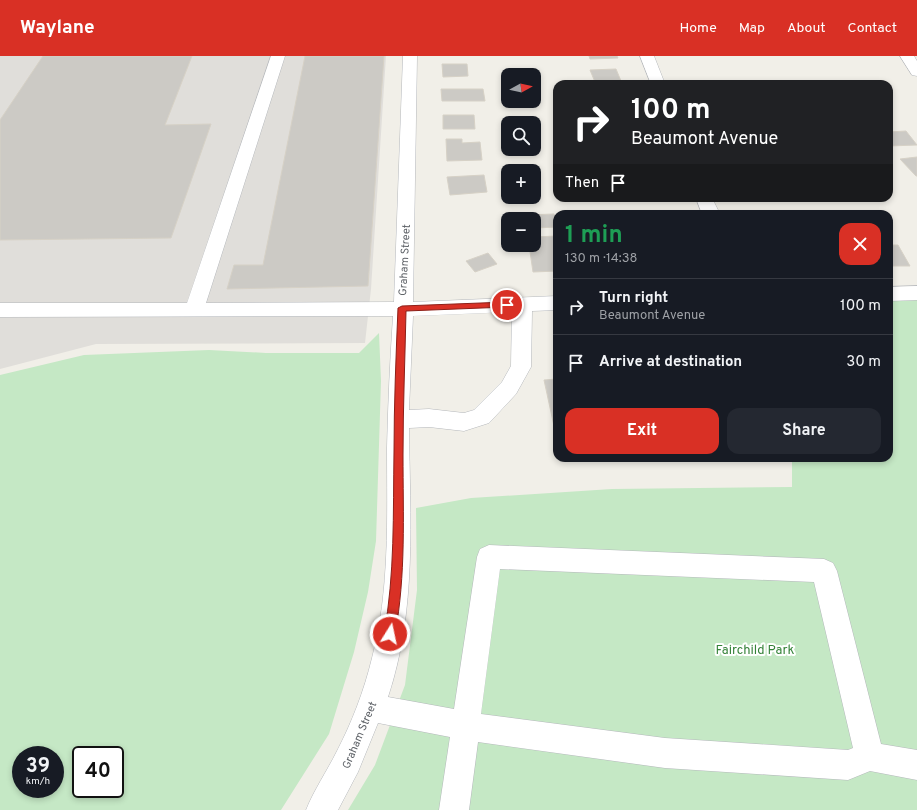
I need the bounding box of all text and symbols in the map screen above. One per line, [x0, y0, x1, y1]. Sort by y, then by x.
text: Waylane [20, 16, 95, 40]
text: Home [680, 20, 717, 37]
text: Map [739, 20, 765, 37]
text: About [787, 20, 826, 37]
text: Contact [848, 20, 897, 37]
north arrow [501, 68, 541, 108]
map controls [501, 68, 541, 252]
text: 100 m [631, 93, 711, 129]
icon: right [565, 96, 617, 148]
button: search [501, 116, 541, 156]
text: Beaumont Avenue [631, 128, 778, 151]
button: + [501, 164, 541, 204]
icon: arrive [607, 172, 629, 194]
text: Then [565, 174, 599, 193]
button: − [501, 212, 541, 252]
text: 1 min [565, 221, 623, 251]
button: close [839, 223, 881, 265]
street label: Graham Street [396, 224, 414, 296]
text: 130 m · 14:38 [565, 251, 637, 267]
pin [490, 288, 524, 322]
text: Turn right [599, 289, 668, 308]
icon: arrive [496, 294, 518, 316]
icon: right [565, 296, 587, 318]
text: 100 m [840, 297, 881, 316]
text: Beaumont Avenue [599, 308, 705, 324]
icon: arrive [565, 352, 587, 374]
text: Arrive at destination [599, 353, 742, 372]
text: 30 m [846, 353, 881, 372]
button: Exit [565, 408, 719, 454]
button: Share [727, 408, 881, 454]
position arrow [369, 613, 411, 655]
park label: Fairchild Park [716, 643, 795, 659]
street label: Graham Street [339, 700, 380, 771]
speed limit sign: 40 [72, 746, 124, 798]
text: 39 [26, 754, 50, 780]
text: km/h [26, 775, 50, 788]

